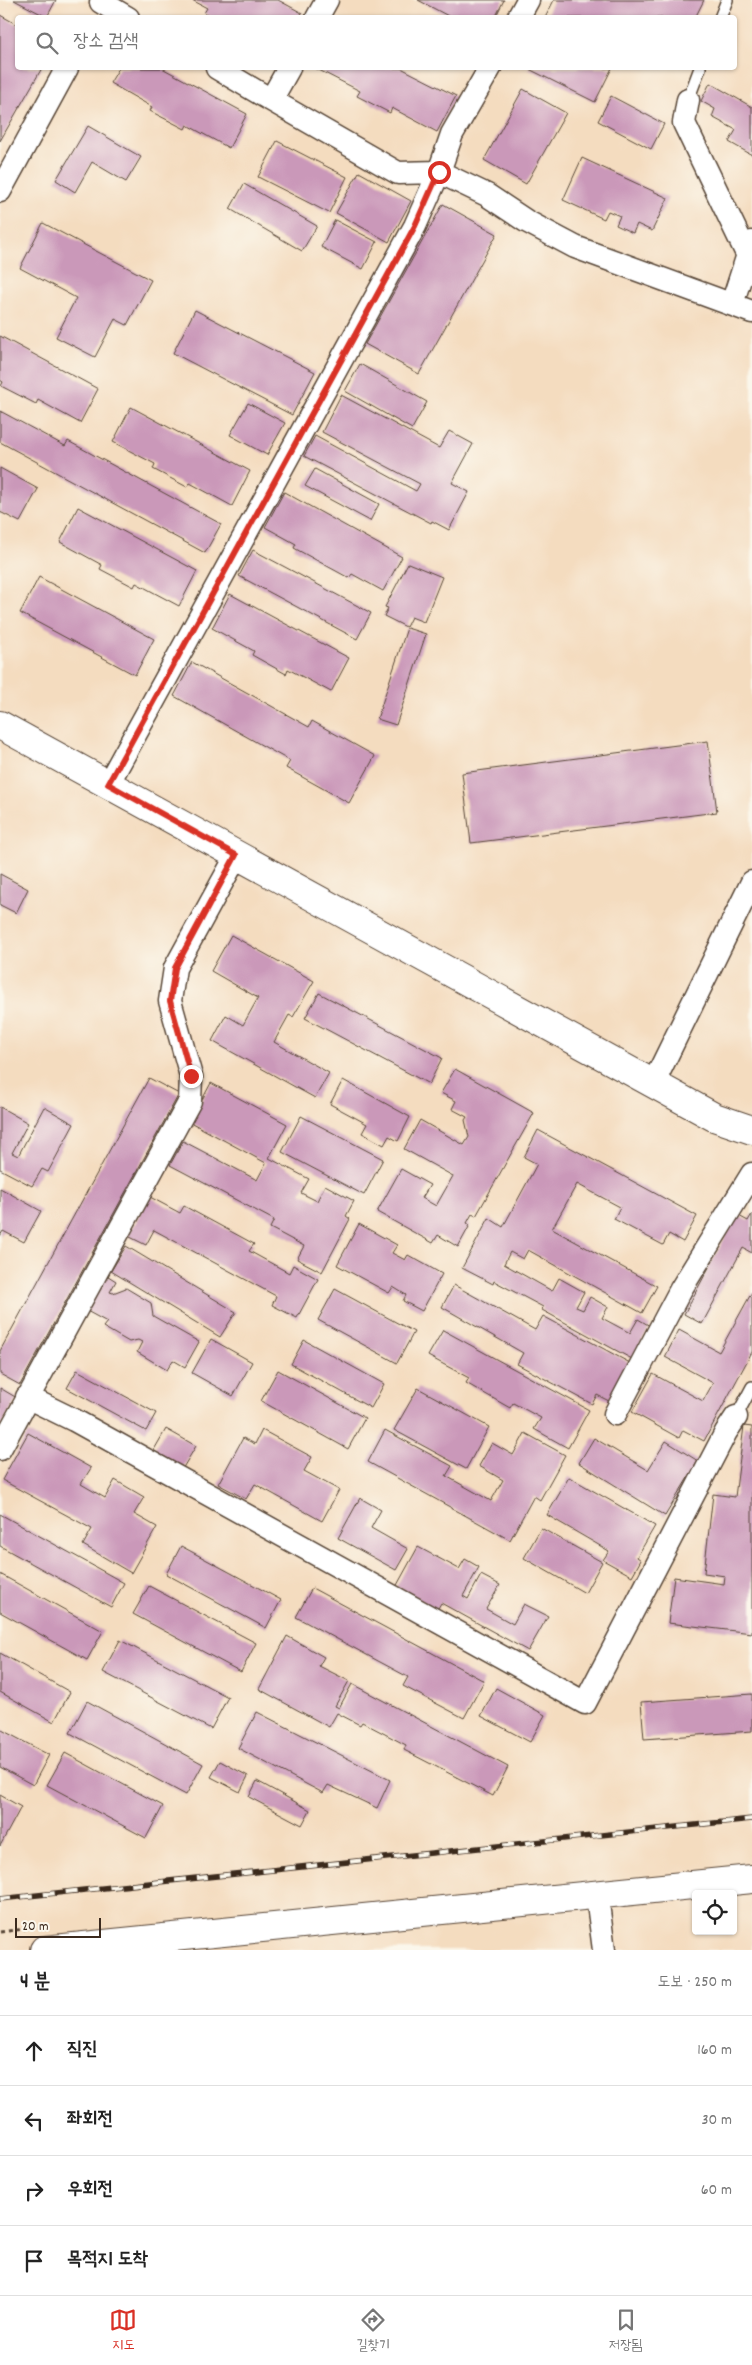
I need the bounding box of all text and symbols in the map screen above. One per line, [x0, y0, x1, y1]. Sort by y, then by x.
search box [15, 15, 737, 70]
icon: search [33, 29, 61, 57]
text: 장소 검색 [73, 29, 139, 56]
route start [428, 161, 451, 184]
route end [180, 1065, 203, 1088]
map controls [692, 1890, 737, 1935]
button: locate [692, 1890, 737, 1935]
scale bar [15, 1915, 101, 1938]
text: 20 m [22, 1917, 49, 1937]
text: 4 분 [20, 1968, 50, 1998]
text: 도보 · 250 m [657, 1971, 732, 1994]
icon: ahead [20, 2037, 48, 2065]
text: 직진 [67, 2037, 98, 2064]
text: 160 m [697, 2039, 732, 2062]
icon: left [20, 2107, 48, 2135]
text: 좌회전 [67, 2107, 113, 2134]
text: 30 m [702, 2109, 732, 2132]
icon: right [20, 2177, 48, 2205]
text: 우회전 [67, 2177, 113, 2204]
text: 60 m [701, 2179, 732, 2202]
icon: arrive [20, 2247, 48, 2275]
text: 목적지 도착 [67, 2247, 148, 2274]
tab: 지도 [109, 2306, 137, 2356]
tab: 길찾기 [356, 2306, 390, 2356]
tab: 저장됨 [609, 2306, 643, 2356]

